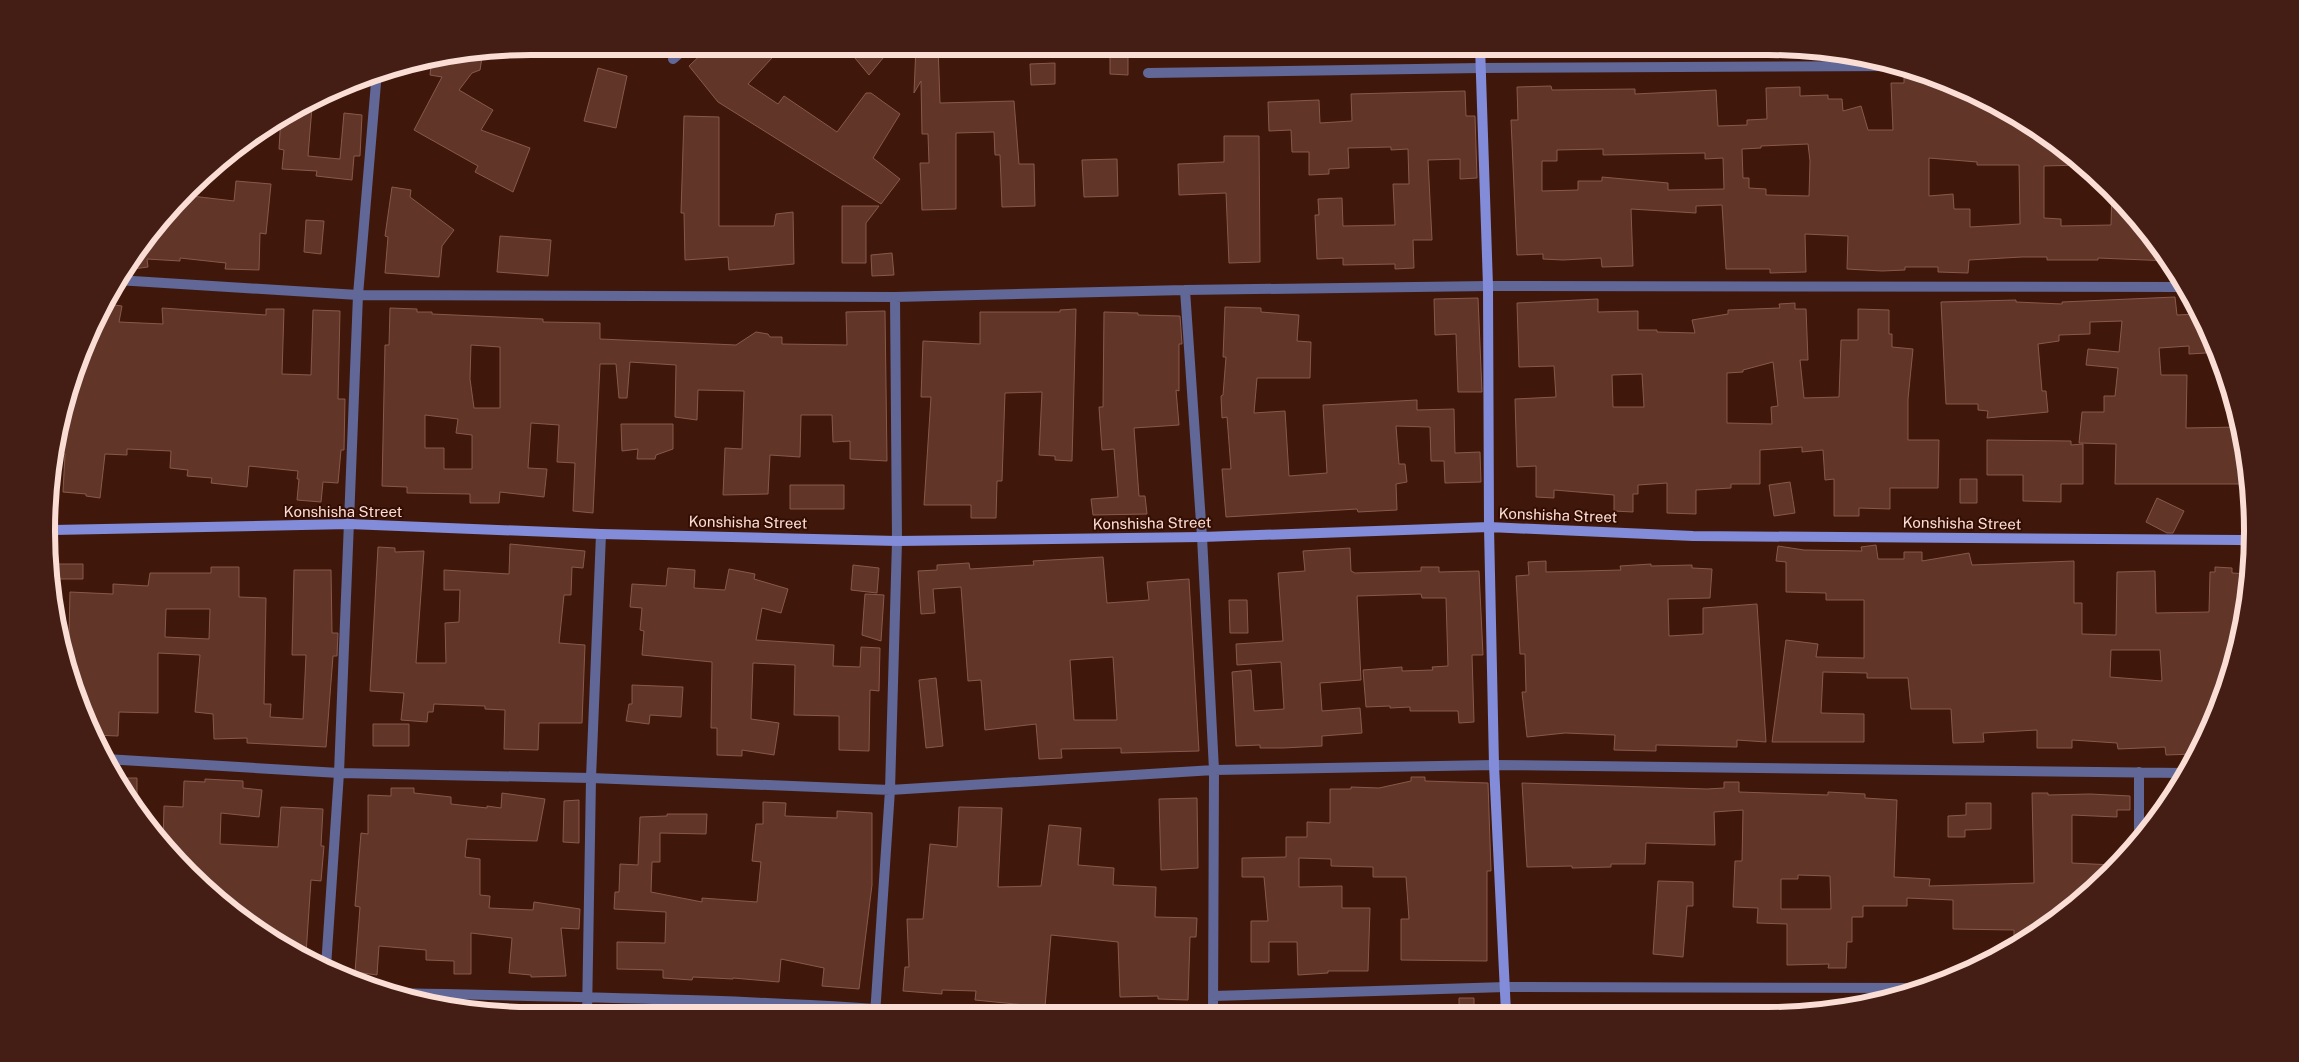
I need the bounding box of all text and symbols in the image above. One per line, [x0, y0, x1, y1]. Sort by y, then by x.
street label: Konshisha Street [284, 503, 403, 520]
street label: Konshisha Street [1498, 504, 1618, 526]
street label: Konshisha Street [688, 512, 808, 532]
street label: Konshisha Street [1092, 513, 1212, 533]
street label: Konshisha Street [1902, 513, 2022, 533]

